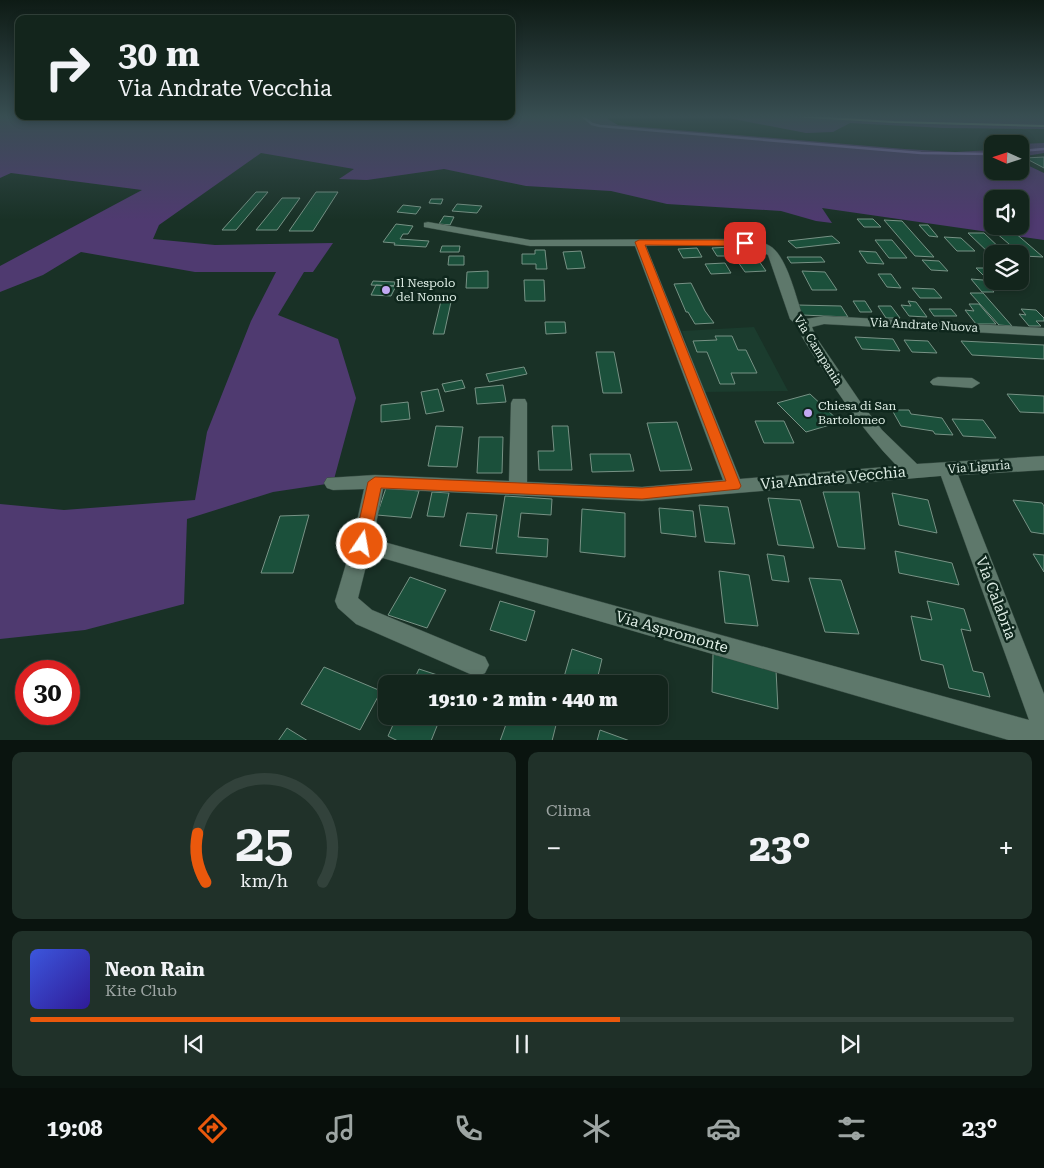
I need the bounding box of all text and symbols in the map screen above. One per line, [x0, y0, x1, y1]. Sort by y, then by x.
text: 30 m [118, 34, 200, 75]
icon: right [35, 35, 100, 100]
text: Via Andrate Vecchia [118, 76, 332, 101]
north arrow [984, 135, 1029, 180]
map controls [984, 135, 1029, 290]
button: sound [984, 190, 1029, 235]
pin [724, 222, 766, 264]
icon: arrive [731, 229, 759, 257]
button: layers [984, 245, 1029, 290]
place label: Il Nespolo del Nonno [396, 276, 457, 304]
marker: Il Nespolo del Nonno [380, 284, 392, 296]
street label: Via Campania [791, 312, 845, 388]
street label: Via Andrate Nuova [870, 315, 979, 335]
place label: Chiesa di San Bartolomeo [818, 399, 897, 427]
marker: Chiesa di San Bartolomeo [802, 407, 814, 419]
street label: Via Liguria [947, 458, 1011, 476]
street label: Via Andrate Vecchia [760, 463, 906, 493]
position arrow [335, 517, 387, 569]
street label: Via Calabria [972, 554, 1020, 642]
street label: Via Aspromonte [614, 607, 730, 657]
speed limit sign: 30 [15, 660, 80, 725]
text: 19:10 · 2 min · 440 m [428, 688, 618, 711]
text: Clima [546, 801, 591, 820]
text: 25 [235, 813, 293, 874]
text: 23° [749, 826, 811, 870]
text: − [546, 832, 562, 865]
text: + [998, 832, 1014, 865]
text: km/h [240, 870, 288, 891]
text: Neon Rain [105, 958, 205, 981]
text: Kite Club [105, 981, 177, 1000]
icon: previous [180, 1030, 208, 1058]
icon: pause [508, 1030, 536, 1058]
icon: next [836, 1030, 864, 1058]
icon: directions [195, 1111, 230, 1146]
icon: music [323, 1111, 358, 1146]
icon: phone [451, 1111, 486, 1146]
icon: climate [579, 1111, 614, 1146]
icon: car [706, 1111, 741, 1146]
icon: filters [834, 1111, 869, 1146]
text: 19:08 [46, 1116, 103, 1141]
text: 23° [962, 1116, 998, 1141]

